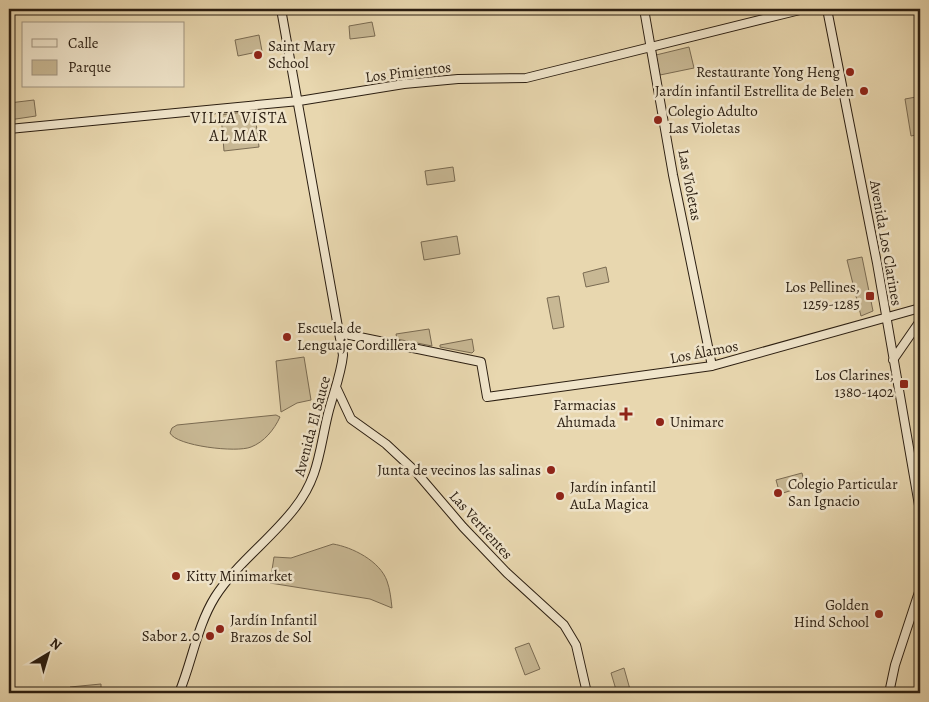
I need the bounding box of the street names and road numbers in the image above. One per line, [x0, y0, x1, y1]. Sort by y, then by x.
street label: Los Pimientos [364, 57, 452, 87]
street label: Las Violetas [673, 148, 707, 222]
street label: Avenida Los Clarines [865, 178, 907, 307]
street label: Los Álamos [668, 336, 740, 368]
street label: Avenida El Sauce [289, 373, 335, 479]
street label: Las Vertientes [445, 486, 517, 564]

